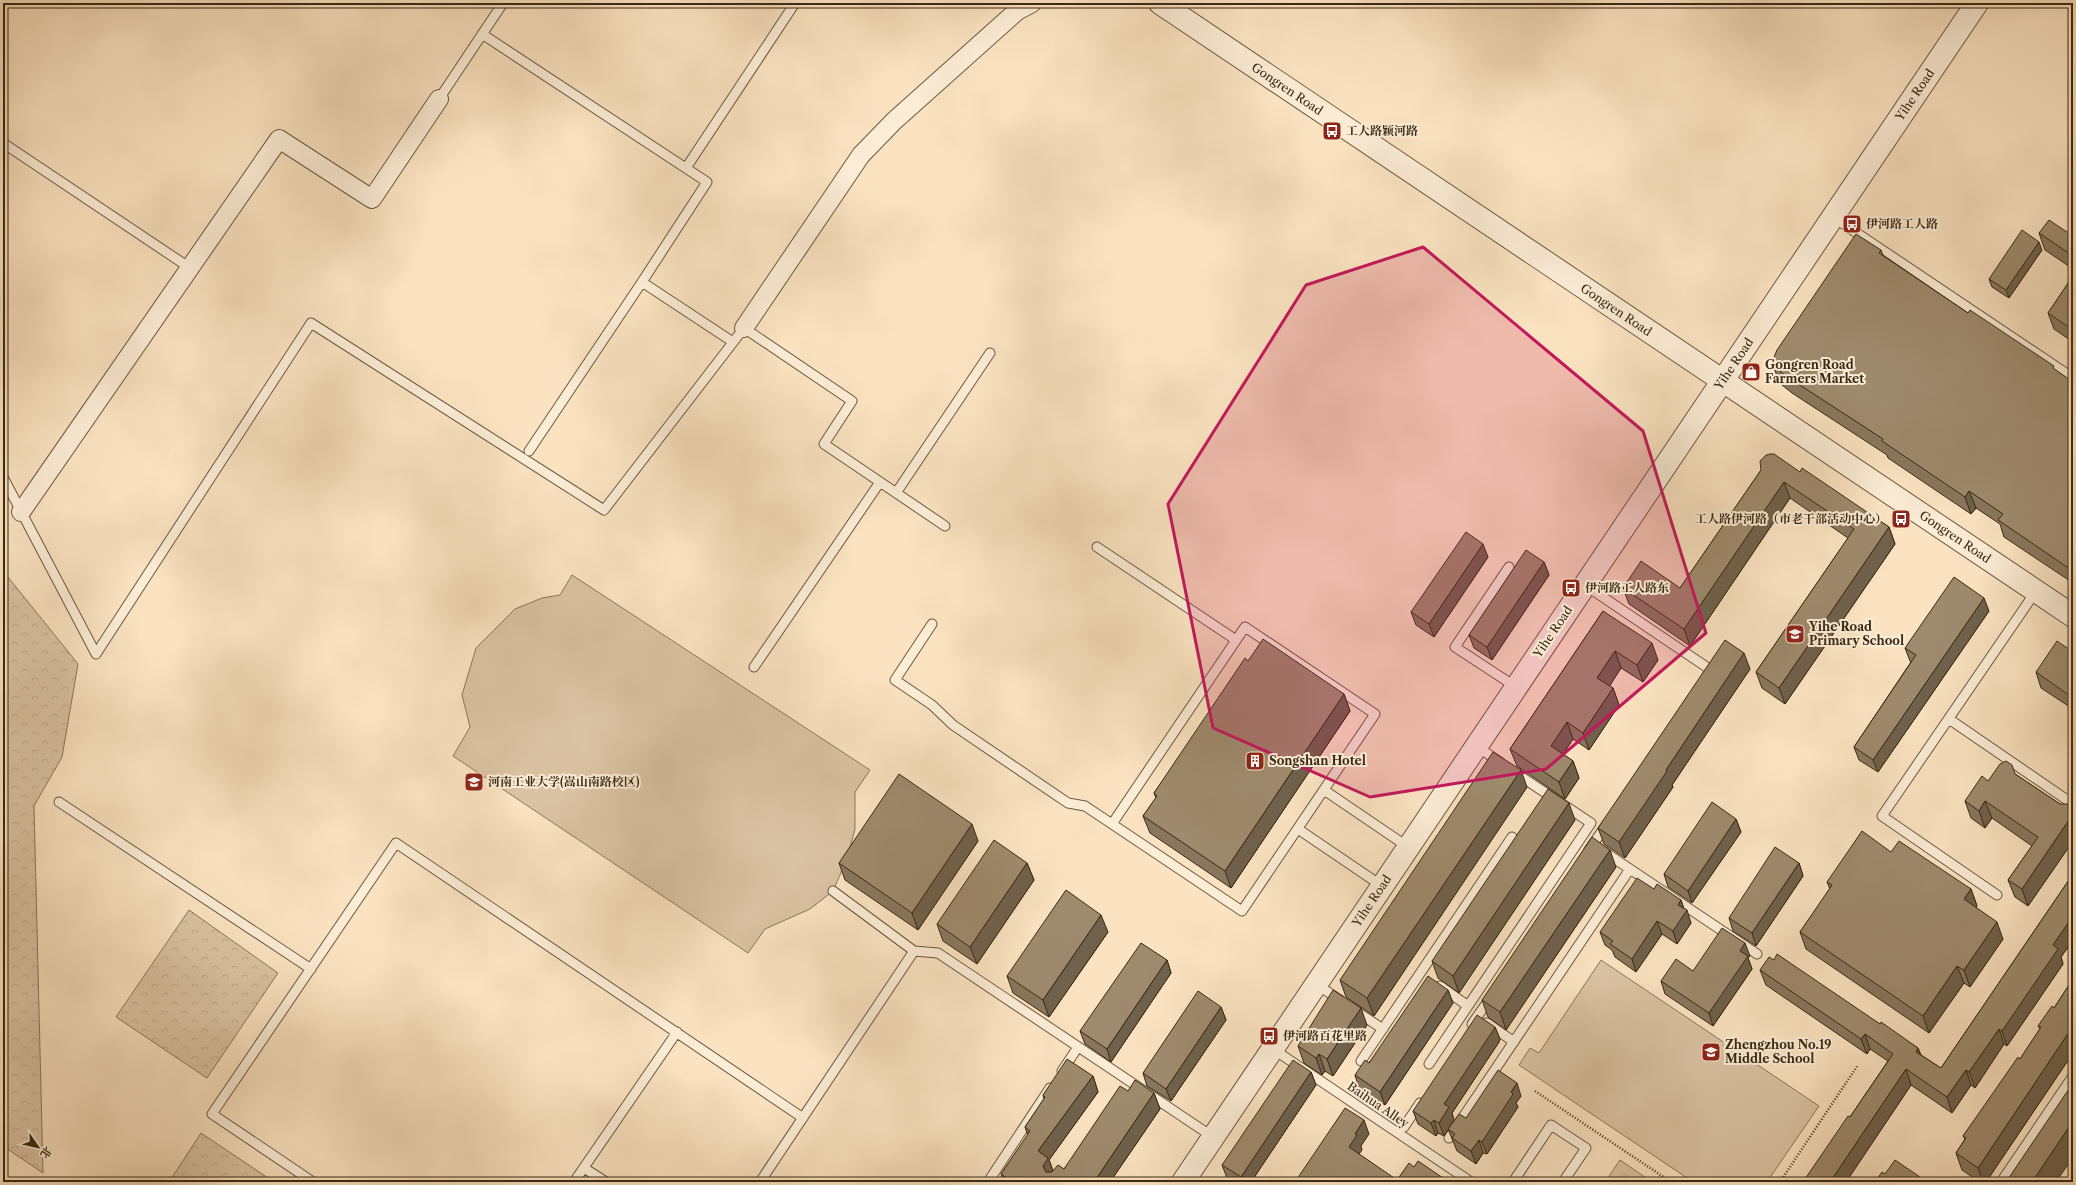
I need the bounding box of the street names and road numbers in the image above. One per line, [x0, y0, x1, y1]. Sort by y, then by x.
street label: Gongren Road [1249, 59, 1326, 118]
street label: Yihe Road [1891, 65, 1938, 124]
street label: Gongren Road [1578, 280, 1655, 339]
street label: Yihe Road [1710, 334, 1757, 393]
street label: Gongren Road [1917, 507, 1994, 566]
street label: Yihe Road [1529, 602, 1576, 661]
street label: Yihe Road [1348, 871, 1395, 930]
street label: Baihua Alley [1345, 1078, 1412, 1131]

